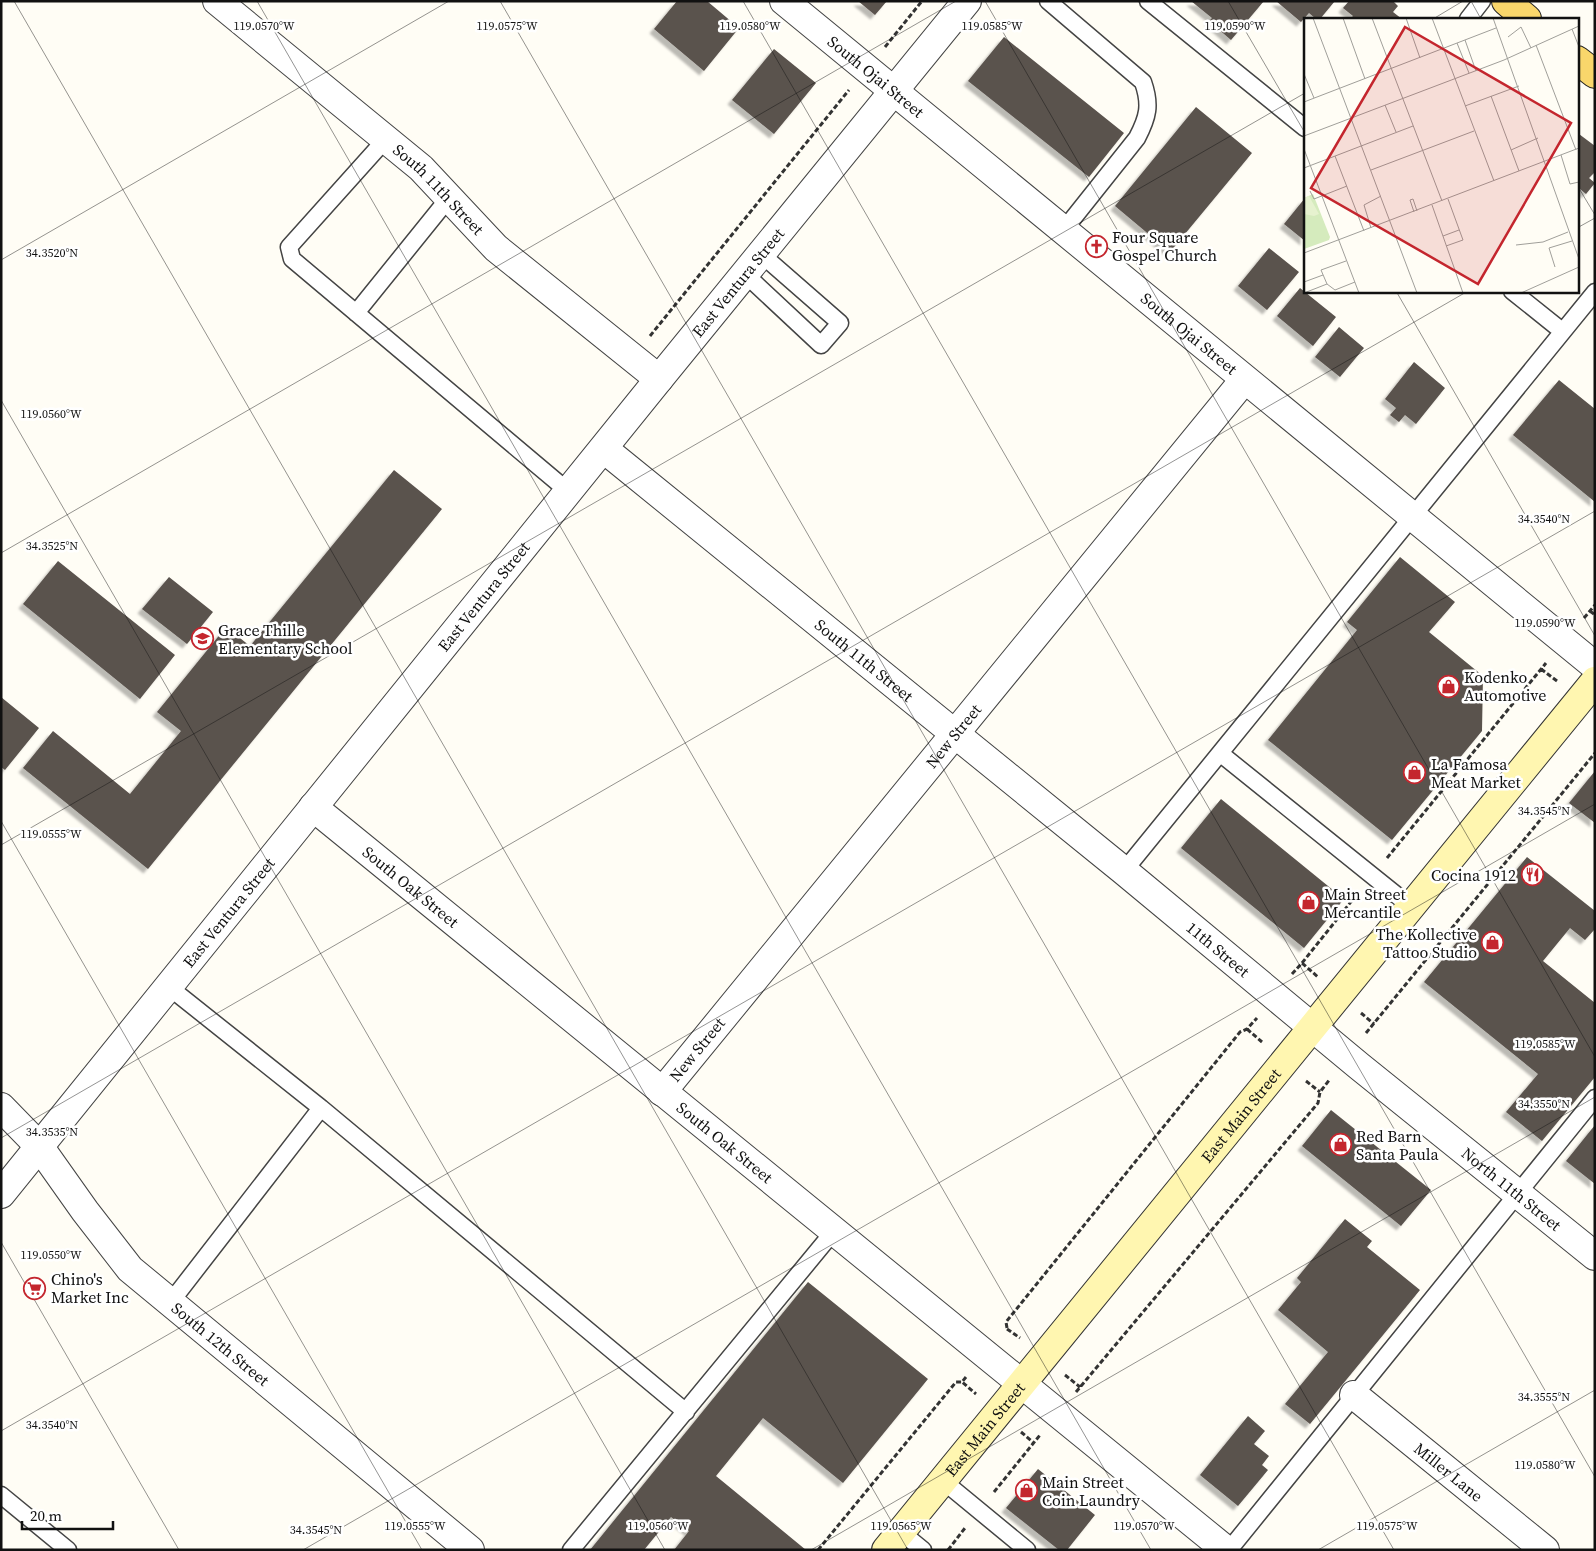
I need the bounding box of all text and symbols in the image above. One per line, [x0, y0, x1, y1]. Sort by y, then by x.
text: 119.0570°W [233, 18, 295, 34]
text: 119.0575°W [476, 18, 538, 34]
text: 119.0580°W [719, 18, 781, 34]
text: 119.0585°W [961, 18, 1023, 34]
text: 119.0590°W [1204, 18, 1266, 34]
inset map [1304, 18, 1578, 292]
street label: South Ojai Street [823, 30, 929, 123]
street label: South 11th Street [388, 139, 490, 240]
street label: East Ventura Street [686, 223, 789, 342]
place label: Four Square Gospel Church [1112, 226, 1218, 266]
church icon: Four Square Gospel Church [1084, 234, 1108, 258]
text: 34.3520°N [26, 245, 78, 261]
street label: South Ojai Street [1136, 287, 1243, 380]
text: 119.0560°W [20, 406, 82, 422]
text: 34.3540°N [1518, 511, 1570, 527]
street label: East Ventura Street [432, 536, 535, 656]
text: 34.3525°N [26, 538, 78, 554]
street label: South 11th Street [810, 614, 919, 707]
text: 119.0590°W [1514, 615, 1576, 631]
place label: Grace Thille Elementary School [218, 619, 353, 659]
school or university icon: Grace Thille Elementary School [190, 627, 214, 651]
place label: Kodenko Automotive [1464, 666, 1546, 706]
shop icon: Kodenko Automotive [1436, 674, 1460, 698]
street label: New Street [920, 698, 987, 773]
place label: La Famosa Meat Market [1431, 753, 1522, 793]
shop icon: La Famosa Meat Market [1403, 761, 1427, 785]
text: 34.3545°N [1518, 803, 1570, 819]
text: 119.0555°W [20, 826, 82, 842]
street label: South Oak Street [358, 841, 464, 933]
street label: East Ventura Street [177, 852, 280, 972]
restaurant icon: Cocina 1912 [1520, 863, 1544, 887]
place label: Cocina 1912 [1431, 864, 1516, 886]
place label: Main Street Mercantile [1324, 883, 1407, 923]
shop icon: Main Street Mercantile [1296, 891, 1320, 915]
street label: 11th Street [1182, 916, 1255, 982]
place label: The Kollective Tattoo Studio [1376, 923, 1477, 963]
shop icon: The Kollective Tattoo Studio [1481, 931, 1505, 955]
street label: New Street [664, 1012, 730, 1086]
text: 119.0585°W [1514, 1036, 1576, 1052]
street label: East Main Street [1196, 1063, 1286, 1167]
street label: South Oak Street [672, 1096, 778, 1188]
text: 34.3550°N [1518, 1096, 1570, 1112]
text: 34.3535°N [26, 1124, 78, 1140]
place label: Red Barn Santa Paula [1356, 1125, 1439, 1165]
shop icon: Red Barn Santa Paula [1328, 1133, 1352, 1157]
street label: North 11th Street [1457, 1142, 1567, 1236]
text: 119.0550°W [20, 1247, 82, 1263]
place label: Chino's Market Inc [51, 1268, 129, 1308]
supermarket icon: Chino's Market Inc [23, 1276, 47, 1300]
street label: South 12th Street [167, 1297, 275, 1391]
street label: East Main Street [940, 1377, 1030, 1481]
text: 34.3555°N [1518, 1389, 1570, 1405]
text: 34.3540°N [26, 1417, 78, 1433]
street label: Miller Lane [1410, 1437, 1488, 1507]
text: 119.0580°W [1514, 1457, 1576, 1473]
place label: Main Street Coin Laundry [1042, 1471, 1141, 1511]
shop icon: Main Street Coin Laundry [1014, 1479, 1038, 1503]
scale bar [22, 1498, 114, 1530]
text: 20 m [30, 1505, 62, 1526]
text: 119.0555°W [384, 1518, 446, 1534]
text: 119.0560°W [627, 1518, 689, 1534]
text: 119.0565°W [870, 1518, 932, 1534]
text: 119.0570°W [1113, 1518, 1175, 1534]
text: 119.0575°W [1356, 1518, 1418, 1534]
text: 34.3545°N [290, 1522, 342, 1538]

